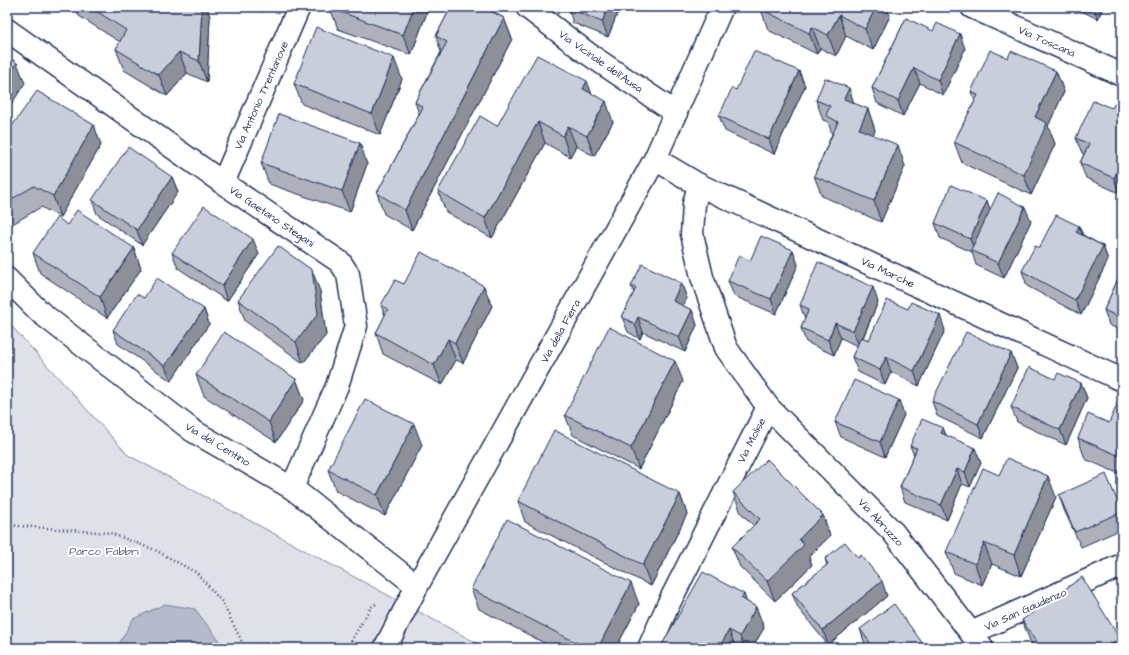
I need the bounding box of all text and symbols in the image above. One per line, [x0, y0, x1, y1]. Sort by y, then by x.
street label: Via Toscana [1016, 22, 1078, 61]
street label: Via Vicinale dell'Ausa [556, 27, 646, 96]
street label: Via Antonio Trentanove [231, 39, 292, 152]
street label: Via Gaetano Stegani [226, 182, 318, 252]
street label: Via Marche [858, 253, 917, 291]
street label: Via della Fiera [537, 296, 584, 366]
street label: Via Molise [734, 415, 769, 465]
street label: Via del Centino [182, 419, 254, 470]
street label: Via Abruzzo [855, 495, 907, 550]
park label: Parco Fabbri [69, 544, 139, 559]
street label: Via San Gaudenzo [982, 584, 1069, 634]

